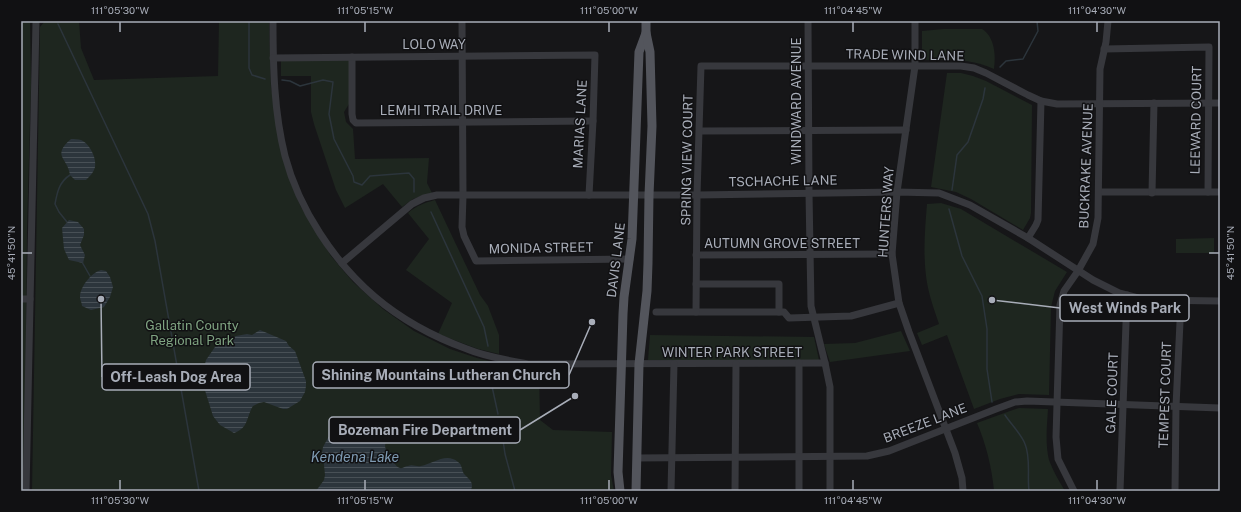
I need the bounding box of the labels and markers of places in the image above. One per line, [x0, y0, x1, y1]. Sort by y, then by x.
callout: West Winds Park [1060, 295, 1189, 321]
callout: Shining Mountains Lutheran Church [313, 362, 569, 388]
callout: Off-Leash Dog Area [102, 364, 250, 390]
callout: Bozeman Fire Department [329, 417, 520, 443]

